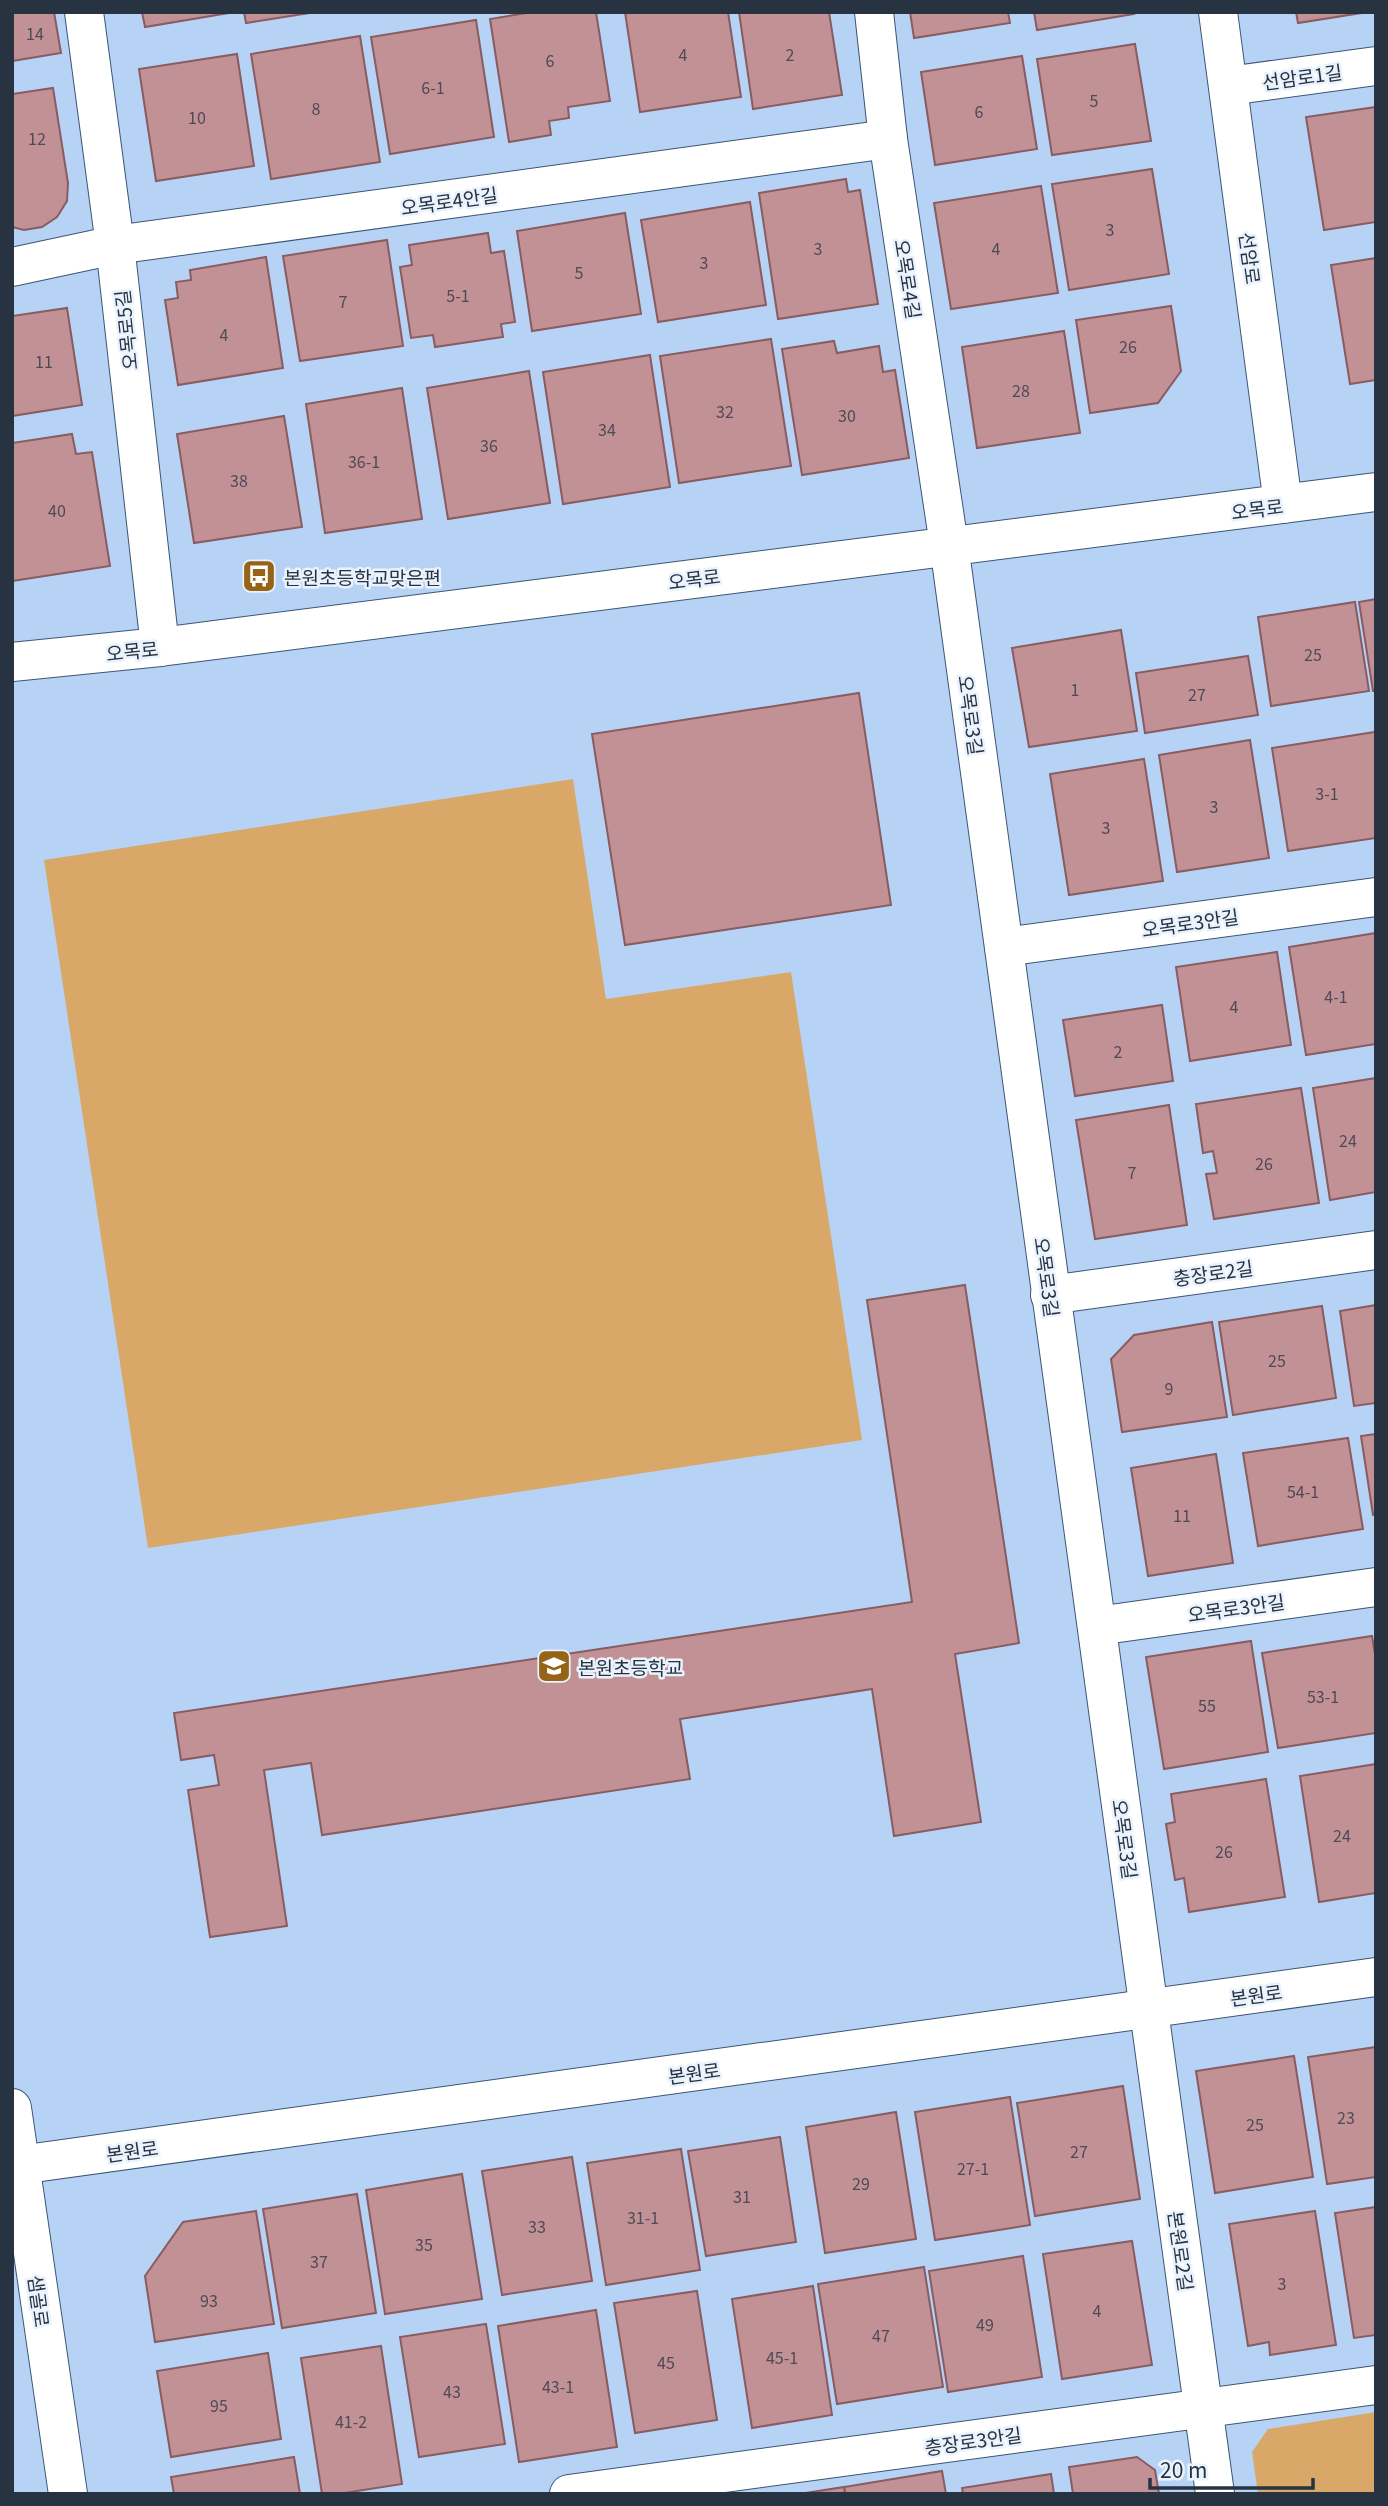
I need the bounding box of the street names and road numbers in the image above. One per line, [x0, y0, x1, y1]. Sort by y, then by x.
street label: 선암로1길 [1260, 57, 1344, 95]
street label: 오목로4안길 [399, 180, 499, 220]
street label: 선암로 [1234, 230, 1268, 286]
street label: 오목로4길 [889, 237, 929, 321]
street label: 오목로5길 [107, 289, 143, 371]
street label: 오목로 [1229, 491, 1285, 525]
street label: 오목로 [666, 561, 722, 595]
street label: 오목로 [105, 634, 159, 666]
street label: 오목로3길 [953, 673, 991, 757]
street label: 오목로3안길 [1140, 902, 1240, 942]
street label: 오목로3길 [1029, 1235, 1067, 1319]
street label: 충장로2길 [1171, 1253, 1255, 1291]
street label: 오목로3안길 [1186, 1587, 1286, 1627]
street label: 오목로3길 [1107, 1797, 1145, 1881]
street label: 본원로 [1228, 1977, 1284, 2011]
street label: 본원로 [666, 2055, 722, 2089]
street label: 본원로 [104, 2133, 160, 2167]
street label: 본원로2길 [1163, 2209, 1201, 2293]
street label: 샘골로 [23, 2273, 57, 2329]
street label: 충장로3안길 [923, 2420, 1023, 2460]

